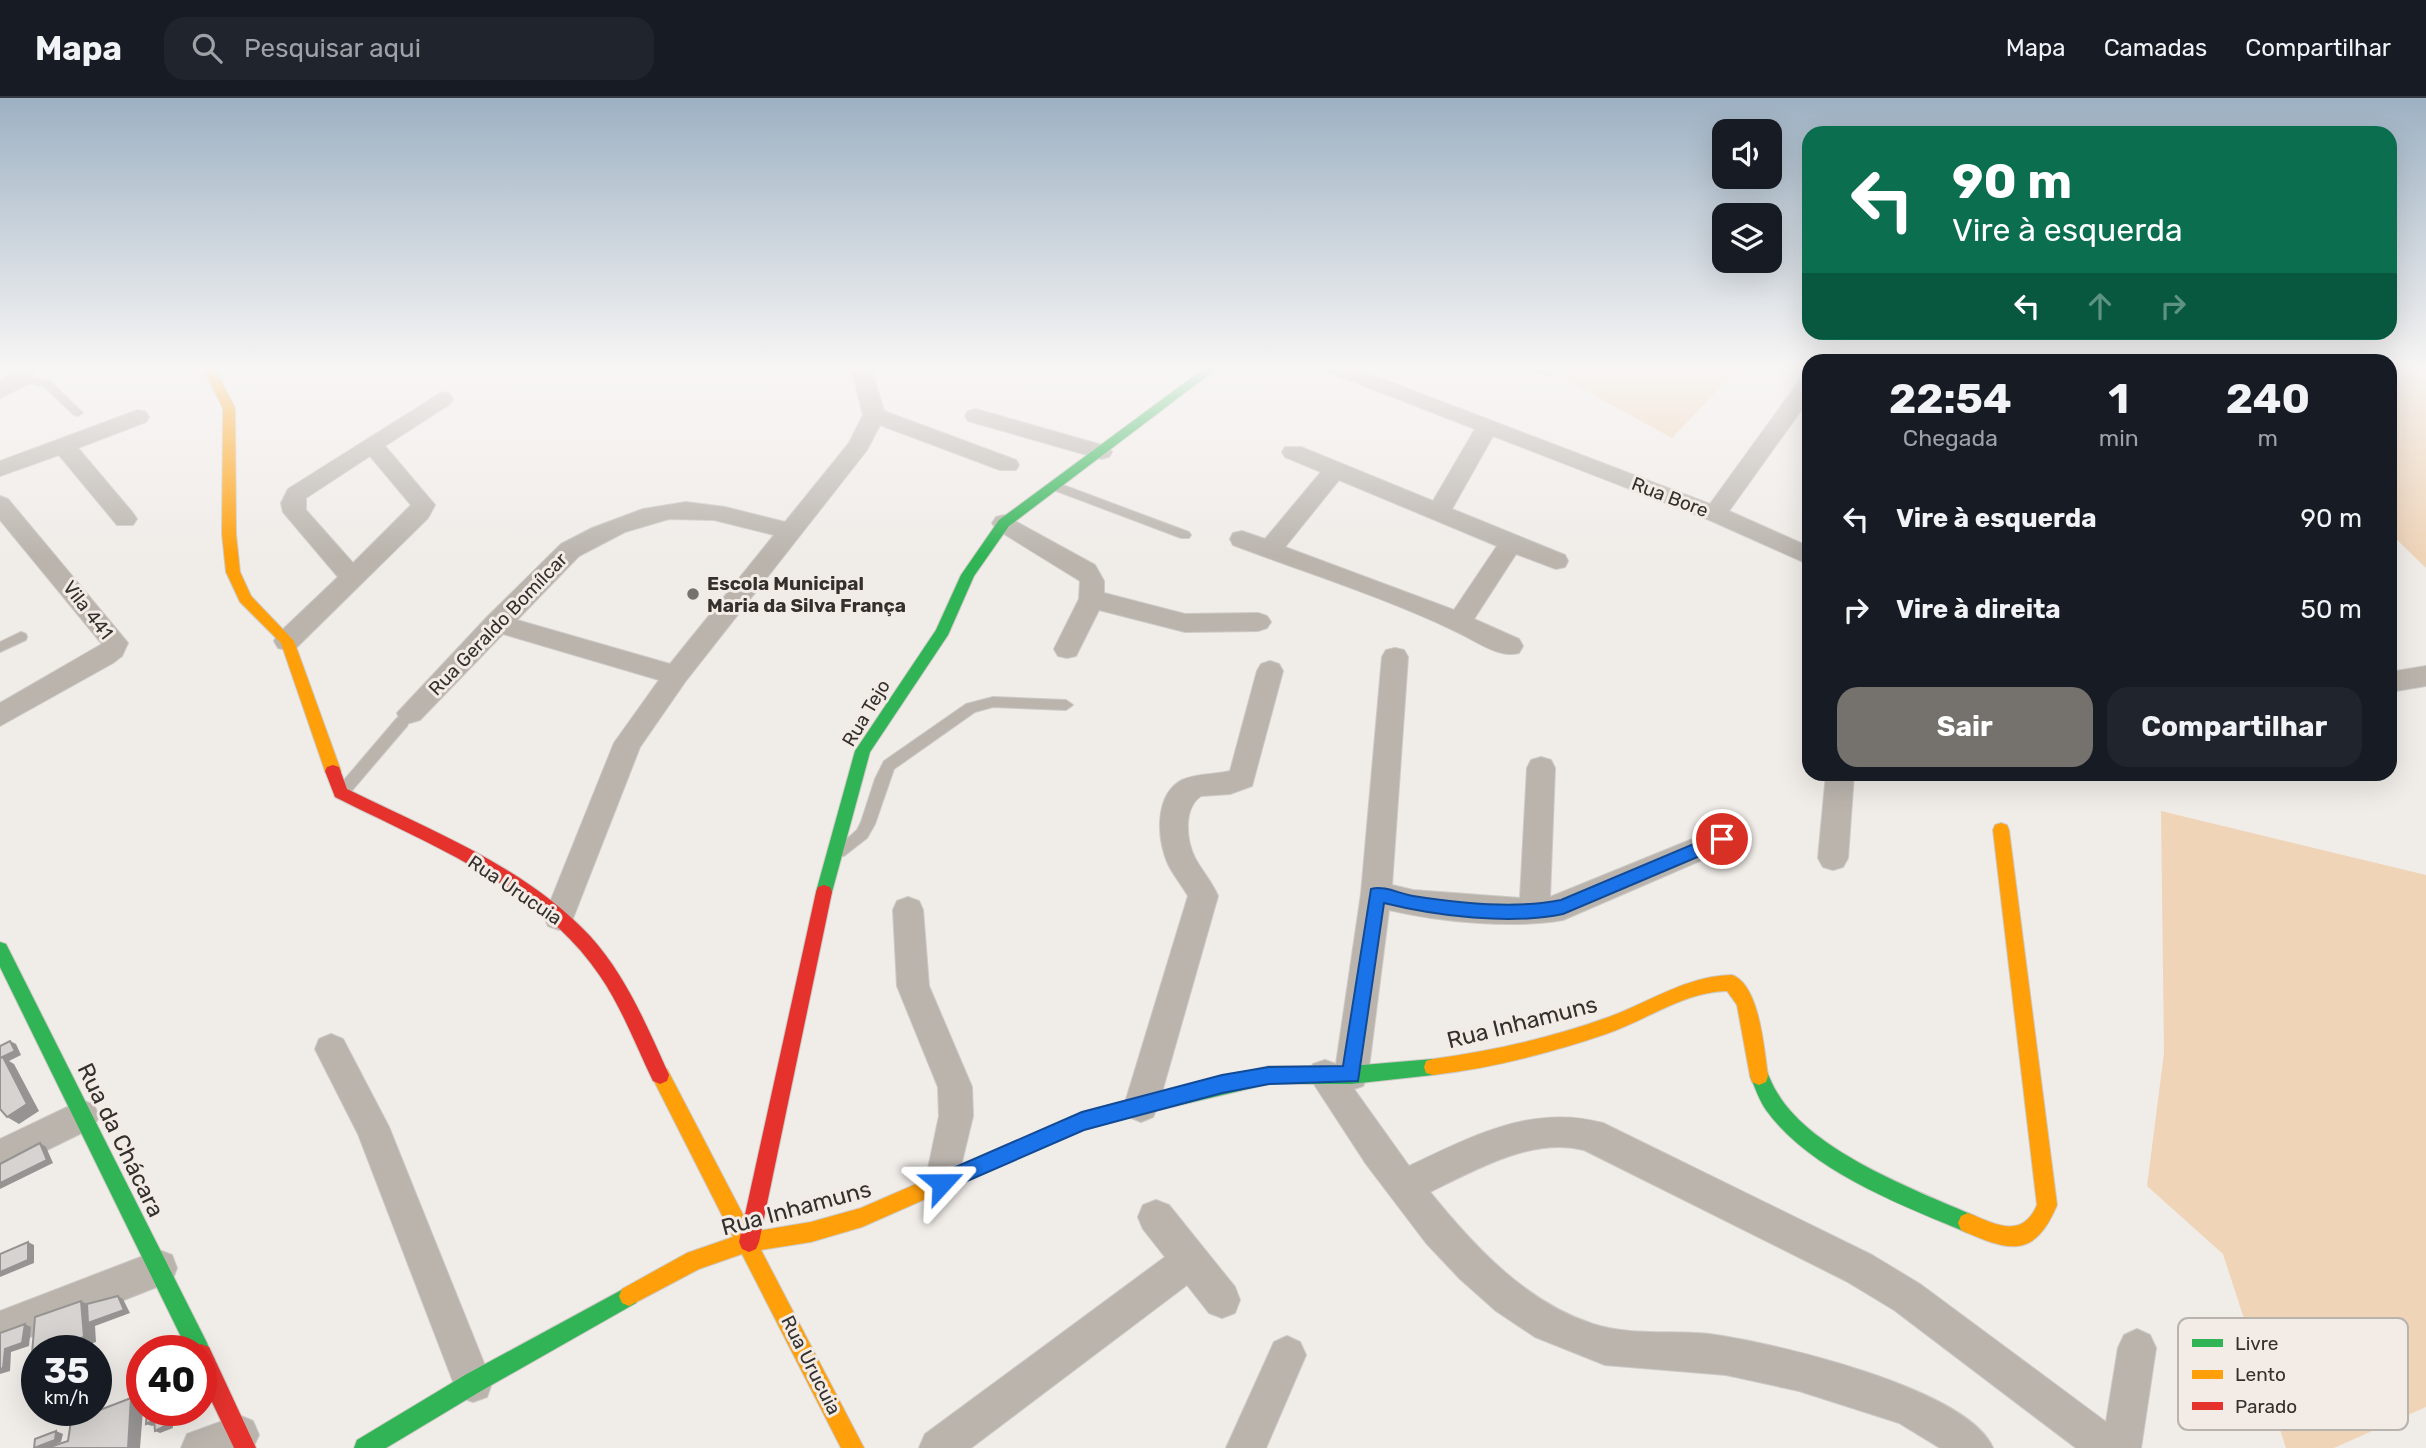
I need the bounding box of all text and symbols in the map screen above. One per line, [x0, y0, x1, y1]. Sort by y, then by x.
search box [164, 17, 654, 80]
text: Mapa [35, 29, 122, 68]
icon: search [188, 29, 226, 67]
text: Pesquisar aqui [244, 33, 421, 64]
text: Mapa [2006, 34, 2066, 62]
text: Camadas [2104, 34, 2207, 62]
text: Compartilhar [2245, 34, 2391, 62]
map controls [1712, 119, 1782, 273]
button: sound [1712, 119, 1782, 189]
text: 90 m [1952, 152, 2072, 210]
icon: left [1837, 154, 1928, 245]
button: layers [1712, 203, 1782, 273]
text: Vire à esquerda [1952, 211, 2183, 249]
icon: left [2008, 287, 2046, 325]
icon: ahead [2081, 287, 2119, 325]
icon: right [2154, 287, 2192, 325]
text: 22:54 [1889, 374, 2012, 424]
text: 1 [2108, 374, 2129, 424]
text: 240 [2226, 374, 2310, 424]
text: Chegada [1903, 424, 1998, 452]
text: min [2099, 424, 2139, 452]
text: m [2258, 424, 2278, 452]
street label: Rua Bore [1628, 472, 1712, 522]
icon: left [1837, 500, 1875, 538]
text: Vire à esquerda [1896, 503, 2097, 534]
text: 90 m [2301, 503, 2362, 534]
street label: Rua Geraldo Bomílcar [424, 547, 573, 700]
place label: Escola Municipal Maria da Silva França [707, 572, 906, 617]
street label: Vila 441 [58, 576, 118, 644]
marker: Escola Municipal Maria da Silva França [685, 586, 701, 602]
icon: right [1837, 591, 1875, 629]
text: Vire à direita [1896, 594, 2061, 625]
text: 50 m [2301, 594, 2362, 625]
street label: Rua Tejo [837, 675, 895, 751]
button: Sair [1837, 687, 2093, 767]
button: Compartilhar [2107, 687, 2362, 767]
pin [1692, 809, 1752, 869]
icon: arrive [1703, 820, 1741, 858]
street label: Rua Urucuia [464, 850, 566, 930]
street label: Rua Inhamuns [1444, 990, 1600, 1054]
street label: Rua da Chácara [72, 1058, 170, 1222]
position arrow [905, 1146, 979, 1220]
street label: Rua Inhamuns [718, 1175, 874, 1241]
street label: Rua Urucuia [776, 1312, 846, 1418]
legend [2178, 1318, 2408, 1430]
text: Livre [2235, 1332, 2279, 1355]
speed limit sign: 40 [126, 1335, 217, 1426]
text: 35 [44, 1350, 89, 1392]
text: Lento [2235, 1363, 2286, 1386]
text: km/h [44, 1387, 89, 1409]
text: Parado [2235, 1395, 2297, 1418]

